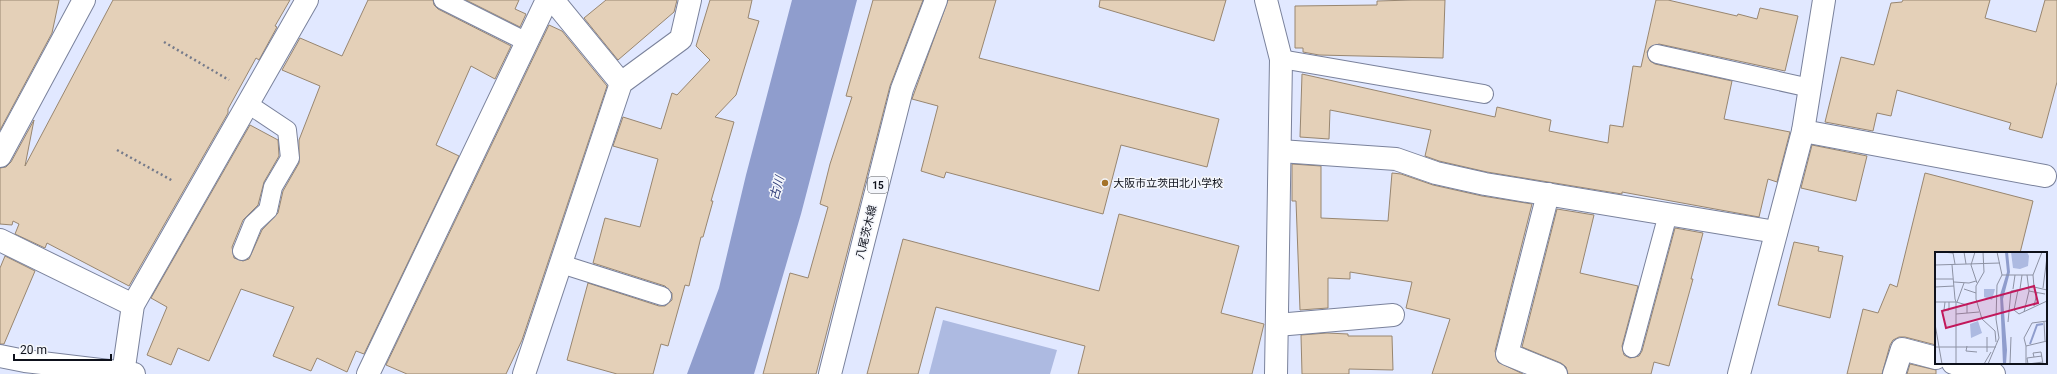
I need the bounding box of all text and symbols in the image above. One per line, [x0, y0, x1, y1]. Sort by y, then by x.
water label: 古川 [767, 173, 787, 201]
road number: 15 [868, 177, 888, 193]
place label: 大阪市立茨田北小学校 [1113, 177, 1223, 190]
marker: 大阪市立茨田北小学校 [1100, 178, 1110, 188]
street label: 八尾茨木線 [854, 204, 879, 260]
inset map [1935, 252, 2047, 364]
scale bar [14, 336, 111, 362]
text: 20 m [20, 343, 47, 357]

